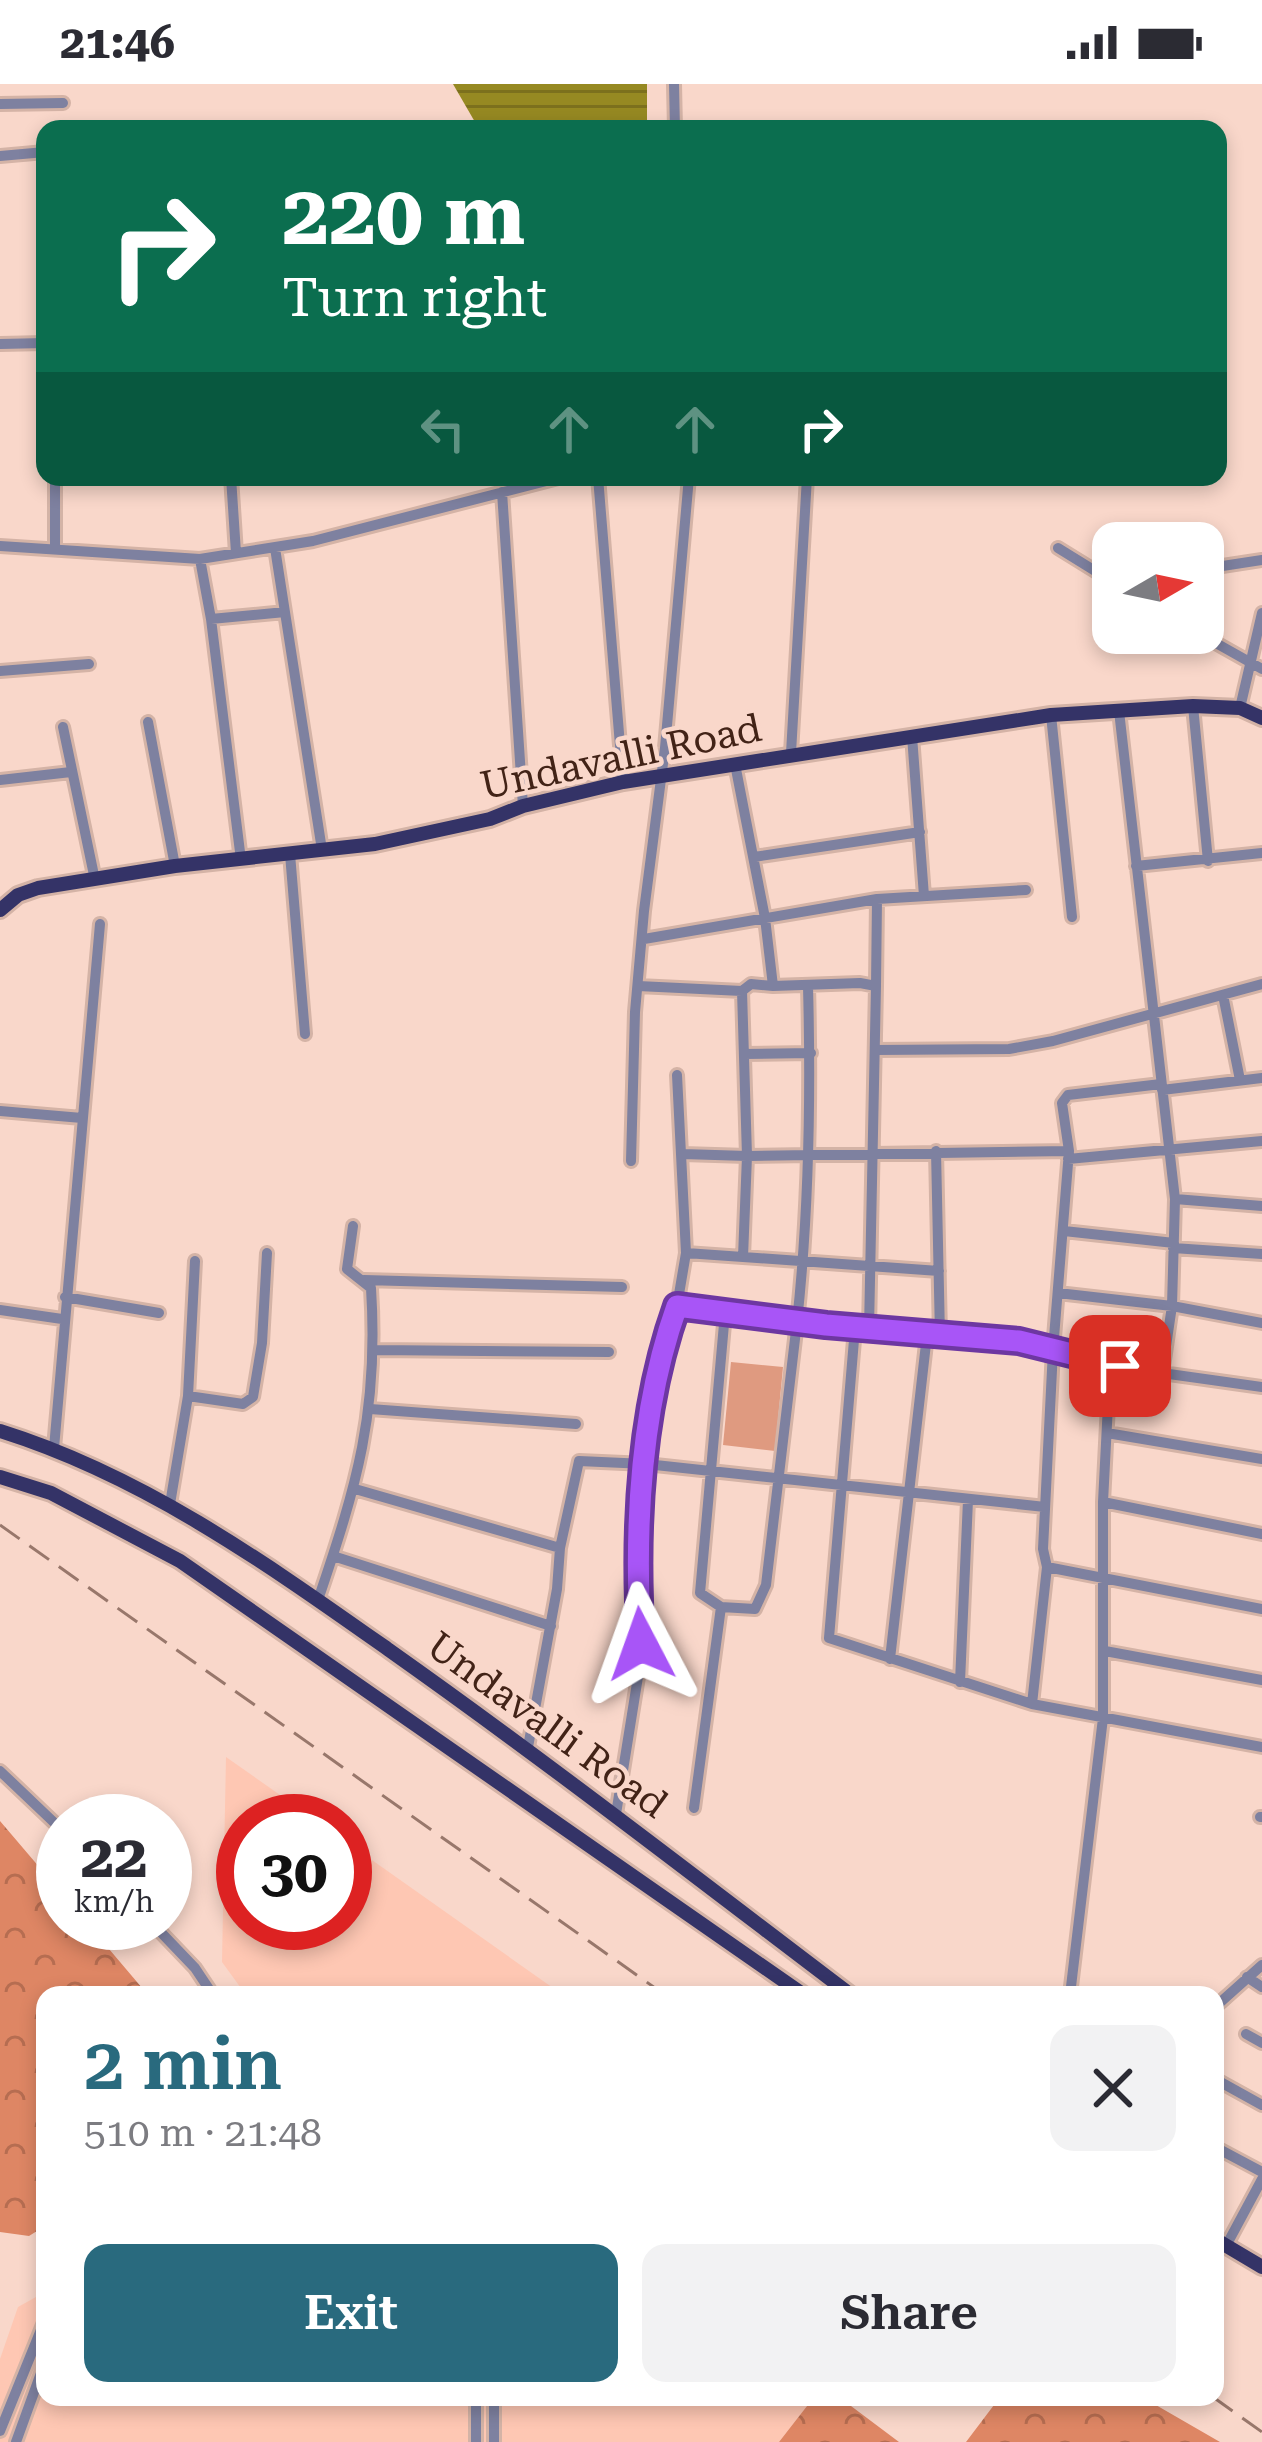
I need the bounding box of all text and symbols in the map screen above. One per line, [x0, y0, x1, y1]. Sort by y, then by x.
text: 21:46 [60, 16, 175, 69]
text: 220 m [282, 166, 525, 264]
icon: right [84, 168, 240, 324]
text: Turn right [282, 266, 547, 329]
icon: left [410, 396, 476, 462]
icon: ahead [536, 396, 602, 462]
icon: ahead [662, 396, 728, 462]
icon: right [788, 396, 854, 462]
north arrow [1092, 522, 1224, 654]
map controls [1092, 522, 1224, 654]
street label: Undavalli Road [476, 705, 766, 809]
pin [1069, 1315, 1171, 1417]
icon: arrive [1087, 1333, 1153, 1399]
position arrow [578, 1581, 704, 1707]
street label: Undavalli Road [418, 1622, 676, 1828]
speed limit sign: 30 [216, 1794, 372, 1950]
text: 22 [80, 1821, 148, 1892]
text: km/h [74, 1884, 154, 1919]
text: 2 min [84, 2022, 282, 2107]
button: close [1050, 2025, 1176, 2151]
text: 510 m · 21:48 [84, 2110, 322, 2156]
button: Exit [84, 2244, 618, 2382]
button: Share [642, 2244, 1176, 2382]

